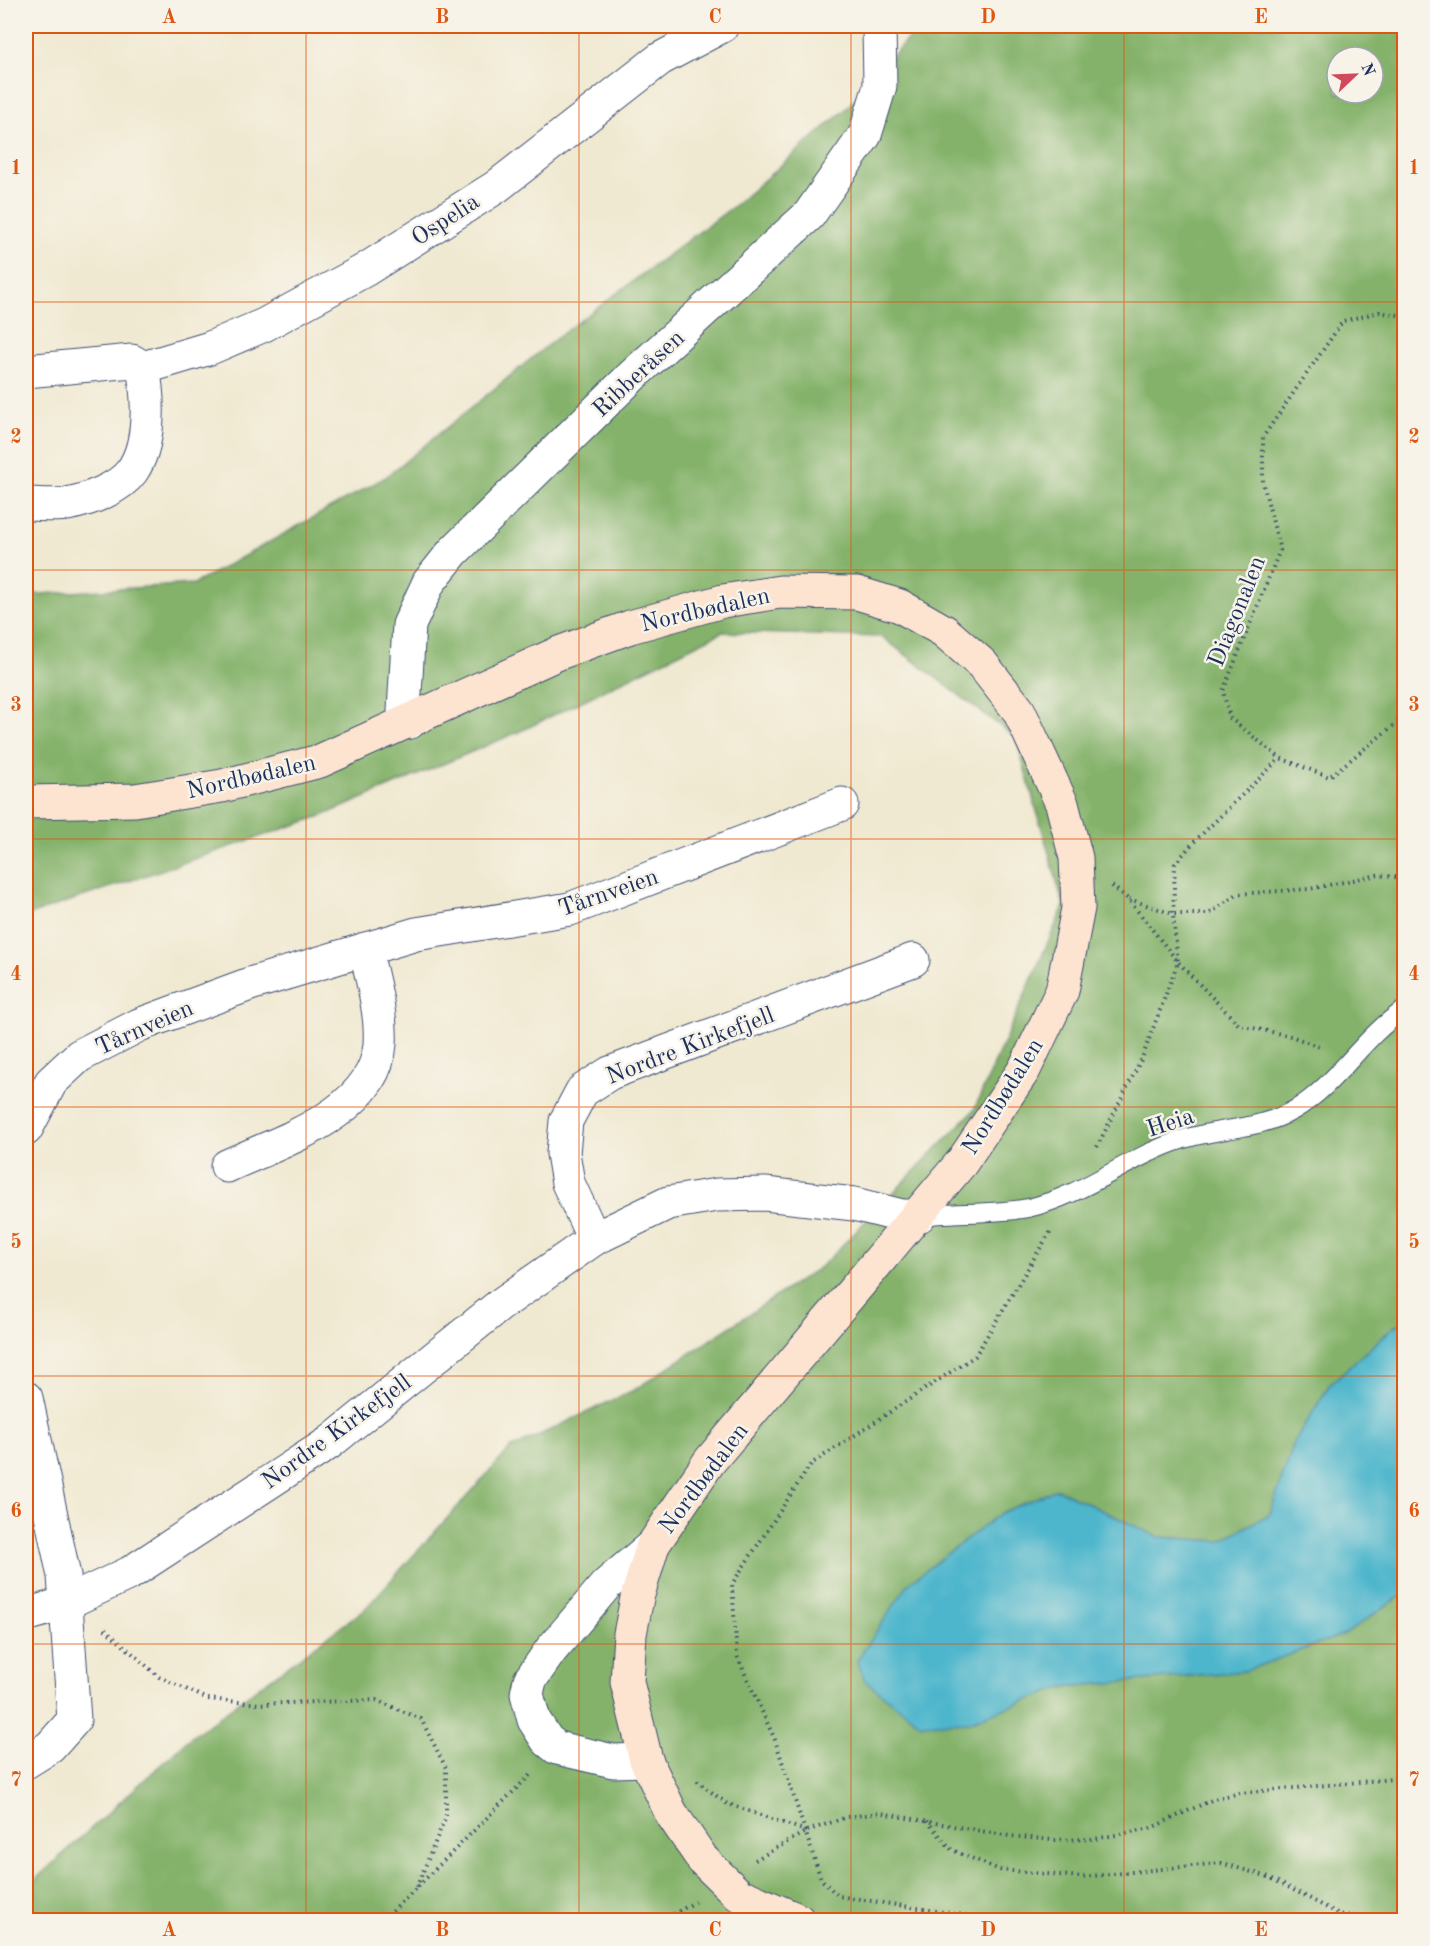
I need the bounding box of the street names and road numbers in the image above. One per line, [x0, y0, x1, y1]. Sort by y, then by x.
street label: Ospelia [408, 190, 484, 251]
street label: Ribberåsen [589, 326, 690, 423]
street label: Diagonalen [1205, 553, 1271, 671]
street label: Nordbødalen [639, 584, 772, 637]
street label: Nordbødalen [185, 751, 318, 804]
street label: Tårnveien [556, 866, 662, 922]
street label: Tårnveien [92, 997, 197, 1061]
street label: Nordre Kirkefjell [603, 1004, 778, 1090]
street label: Nordbødalen [959, 1035, 1049, 1159]
street label: Heia [1144, 1105, 1197, 1143]
street label: Nordre Kirkefjell [258, 1371, 416, 1495]
street label: Nordbødalen [655, 1419, 754, 1539]

